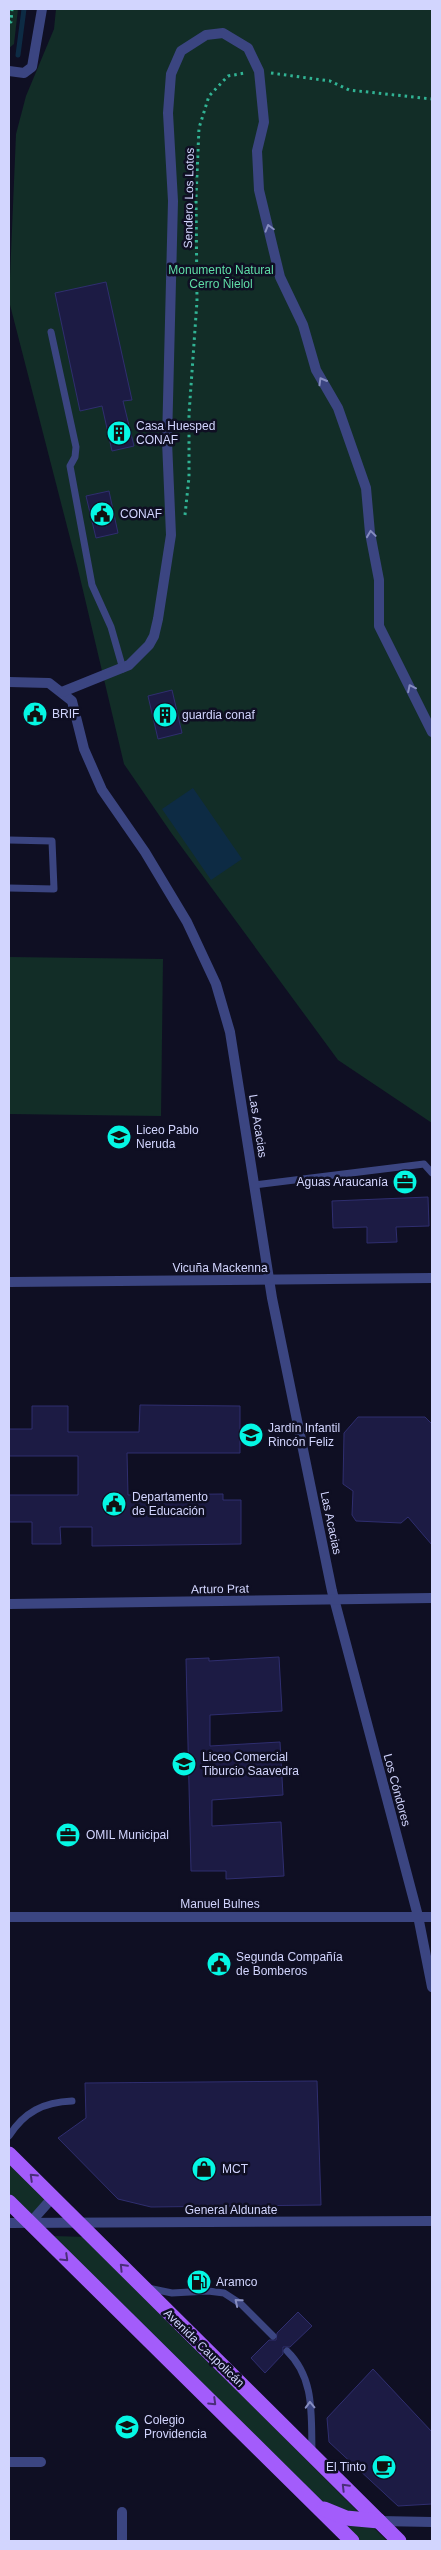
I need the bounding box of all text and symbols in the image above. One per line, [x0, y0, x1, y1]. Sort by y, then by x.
street label: Sendero Los Lotos [181, 148, 197, 248]
one-way arrow [265, 225, 275, 233]
park label: Monumento Natural Cerro Ñielol [168, 263, 274, 291]
one-way arrow [319, 377, 329, 386]
place label: Casa Huesped CONAF [136, 419, 215, 447]
building icon: Casa Huesped CONAF [106, 420, 132, 446]
public building icon: CONAF [89, 501, 115, 527]
place label: CONAF [120, 507, 162, 521]
one-way arrow [366, 530, 376, 538]
one-way arrow [407, 684, 417, 693]
public building icon: BRIF [22, 701, 48, 727]
building icon: guardia conaf [152, 702, 178, 728]
place label: BRIF [52, 707, 79, 721]
place label: guardia conaf [182, 708, 255, 722]
street label: Las Acacias [246, 1093, 270, 1159]
place label: Liceo Pablo Neruda [136, 1123, 199, 1151]
school or university icon: Liceo Pablo Neruda [106, 1124, 132, 1150]
office icon: Aguas Araucanía [392, 1169, 418, 1195]
place label: Aguas Araucanía [297, 1175, 388, 1189]
street label: Vicuña Mackenna [172, 1261, 268, 1275]
place label: Jardín Infantil Rincón Feliz [268, 1421, 340, 1449]
school or university icon: Jardín Infantil Rincón Feliz [238, 1422, 264, 1448]
place label: Departamento de Educación [132, 1490, 208, 1518]
street label: Las Acacias [317, 1490, 345, 1556]
public building icon: Departamento de Educación [101, 1491, 127, 1517]
street label: Arturo Prat [191, 1581, 250, 1597]
place label: Liceo Comercial Tiburcio Saavedra [202, 1750, 299, 1778]
school or university icon: Liceo Comercial Tiburcio Saavedra [171, 1751, 197, 1777]
street label: Los Cóndores [381, 1752, 413, 1828]
office icon: OMIL Municipal [55, 1822, 81, 1848]
place label: OMIL Municipal [86, 1828, 169, 1842]
street label: Manuel Bulnes [180, 1897, 260, 1911]
place label: Segunda Compañía de Bomberos [236, 1950, 343, 1978]
public building icon: Segunda Compañía de Bomberos [206, 1951, 232, 1977]
shop icon: MCT [191, 2156, 217, 2182]
place label: MCT [222, 2162, 249, 2176]
one-way arrow [30, 2174, 39, 2183]
street label: General Aldunate [185, 2203, 278, 2217]
one-way arrow [59, 2252, 68, 2261]
one-way arrow [120, 2264, 129, 2273]
fuel station icon: Aramco [186, 2269, 212, 2295]
place label: Aramco [216, 2275, 258, 2289]
one-way arrow [235, 2300, 244, 2308]
street label: Avenida Caupolicán [161, 2306, 247, 2390]
one-way arrow [207, 2396, 216, 2405]
one-way arrow [305, 2401, 316, 2409]
place label: Colegio Providencia [144, 2413, 207, 2441]
school or university icon: Colegio Providencia [114, 2414, 140, 2440]
cafe icon: El Tinto [371, 2454, 397, 2480]
place label: El Tinto [326, 2460, 366, 2474]
one-way arrow [341, 2484, 350, 2493]

